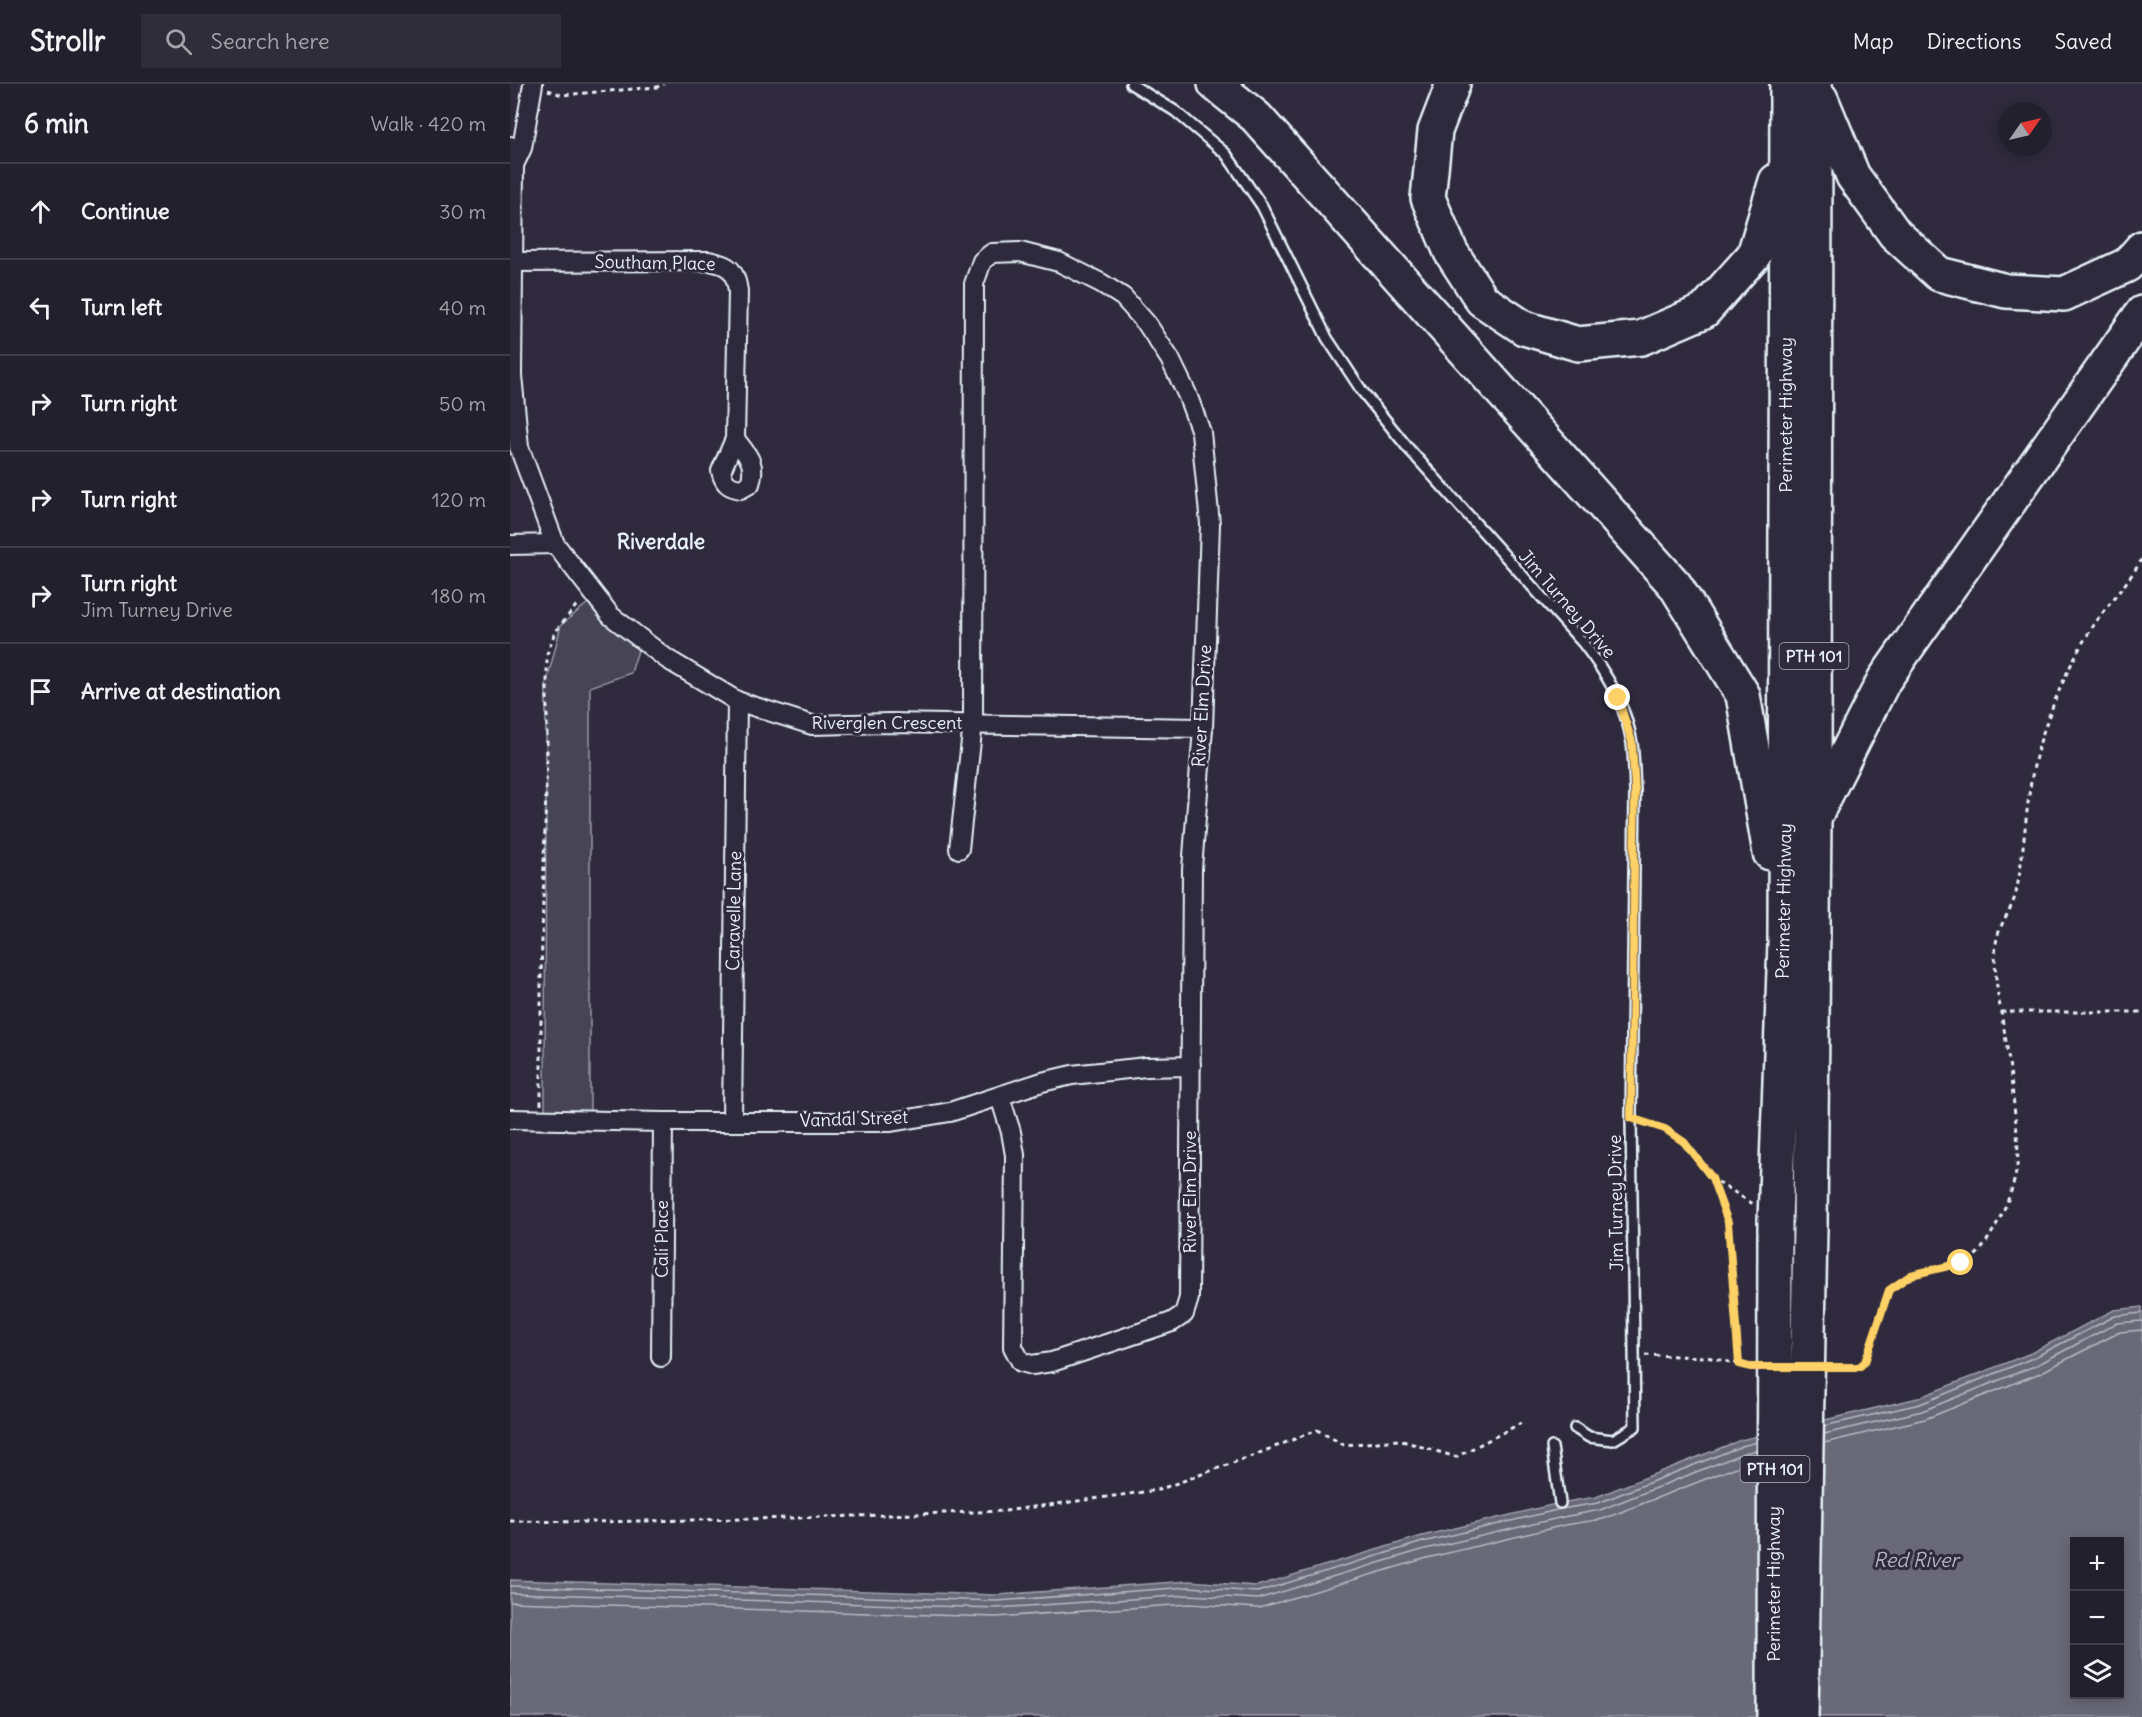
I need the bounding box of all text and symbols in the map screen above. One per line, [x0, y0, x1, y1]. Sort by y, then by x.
search box [141, 14, 561, 68]
text: Strollr [30, 23, 105, 59]
icon: search [162, 25, 195, 58]
text: Search here [210, 27, 330, 55]
text: Map [1853, 28, 1894, 55]
text: Directions [1927, 28, 2021, 55]
text: Saved [2054, 28, 2112, 55]
north arrow [1998, 102, 2052, 156]
text: 6 min [24, 107, 89, 140]
text: Walk · 420 m [370, 111, 486, 136]
icon: ahead [24, 195, 57, 228]
text: Continue [81, 197, 170, 225]
text: 30 m [439, 199, 486, 224]
street label: Southam Place [594, 250, 716, 275]
icon: left [24, 291, 57, 324]
text: Turn left [81, 293, 162, 321]
text: 40 m [439, 295, 486, 320]
street label: Perimeter Highway [1774, 337, 1797, 493]
icon: right [24, 387, 57, 420]
text: Turn right [81, 389, 177, 417]
text: 50 m [439, 391, 486, 416]
icon: right [24, 483, 57, 516]
text: Turn right [81, 485, 177, 513]
text: 120 m [432, 487, 486, 512]
district label: Riverdale [617, 528, 705, 555]
street label: Jim Turney Drive [1514, 545, 1621, 663]
text: Turn right [81, 569, 177, 597]
icon: right [24, 579, 57, 612]
text: 180 m [431, 583, 486, 608]
text: Jim Turney Drive [81, 597, 233, 622]
road number: PTH 101 [1780, 643, 1848, 669]
street label: River Elm Drive [1187, 644, 1216, 768]
icon: arrive [24, 675, 57, 708]
text: Arrive at destination [81, 677, 281, 705]
route end [1604, 684, 1630, 710]
street label: Riverglen Crescent [812, 711, 962, 734]
street label: Perimeter Highway [1771, 823, 1796, 979]
street label: Caravelle Lane [721, 851, 746, 971]
street label: Vandal Street [799, 1105, 909, 1132]
street label: River Elm Drive [1178, 1131, 1201, 1253]
street label: Jim Turney Drive [1603, 1134, 1628, 1272]
street label: Cali Place [650, 1200, 673, 1278]
route start [1947, 1249, 1973, 1275]
road number: PTH 101 [1740, 1456, 1810, 1482]
street label: Perimeter Highway [1762, 1506, 1785, 1662]
map controls [2070, 1537, 2124, 1699]
button: + [2070, 1537, 2124, 1591]
water label: Red River [1873, 1547, 1962, 1572]
button: − [2070, 1591, 2124, 1645]
button: layers [2070, 1645, 2124, 1699]

